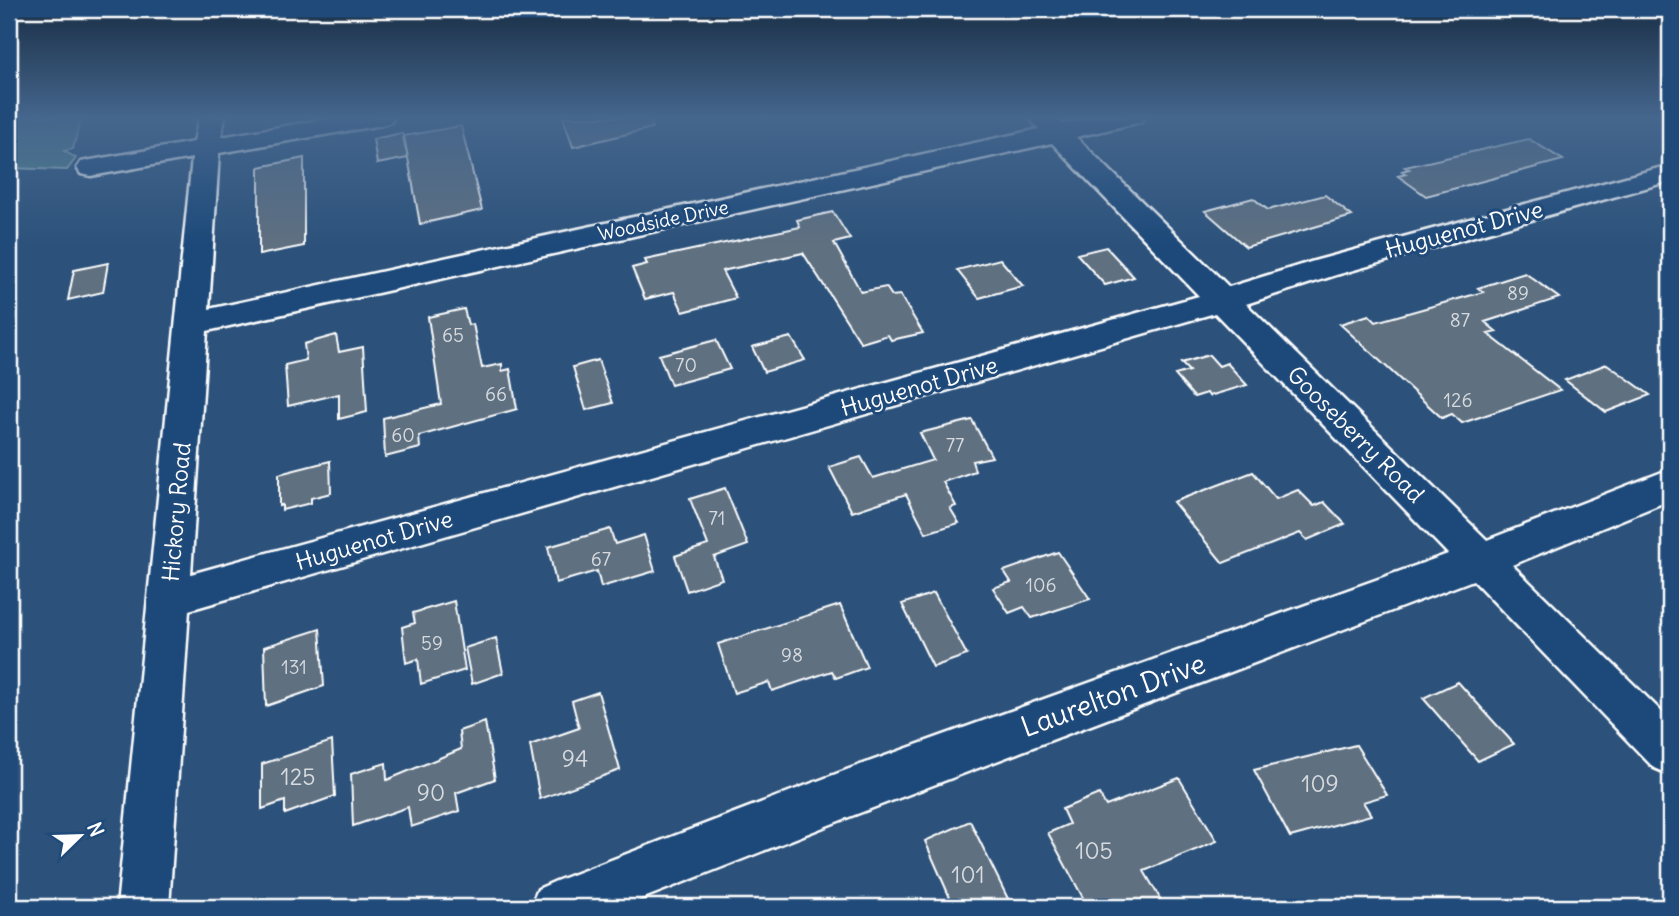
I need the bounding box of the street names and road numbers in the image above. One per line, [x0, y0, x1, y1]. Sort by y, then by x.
street label: Woodside Drive [596, 194, 730, 246]
street label: Huguenot Drive [1382, 194, 1546, 264]
street label: Huguenot Drive [837, 350, 1001, 422]
street label: Gooseberry Road [1282, 360, 1430, 508]
street label: Hickory Road [155, 441, 197, 583]
street label: Huguenot Drive [292, 504, 456, 576]
street label: Laurelton Drive [1016, 645, 1210, 745]

